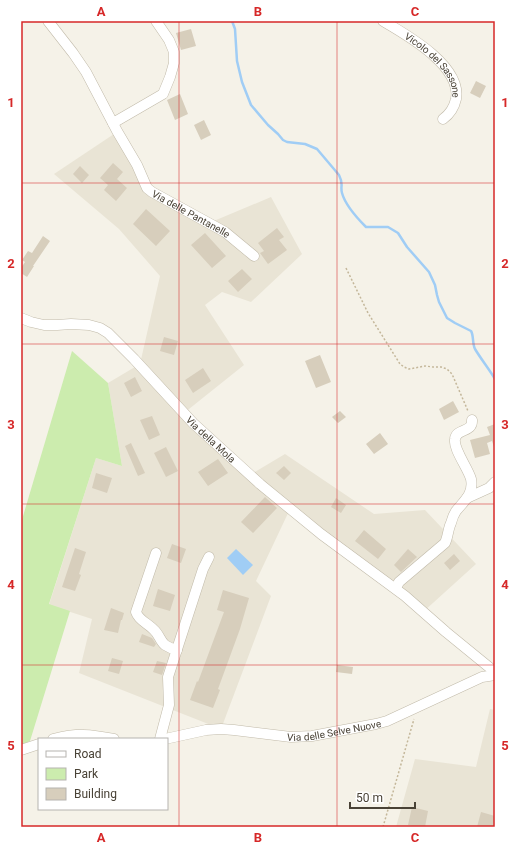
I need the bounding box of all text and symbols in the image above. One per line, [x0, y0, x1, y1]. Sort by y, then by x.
text: A [97, 4, 106, 19]
text: B [254, 4, 262, 19]
text: C [411, 4, 420, 19]
street label: Vicolo del Sassone [403, 30, 462, 98]
text: 1 [7, 95, 15, 110]
text: 1 [501, 95, 509, 110]
street label: Via delle Pantanelle [150, 188, 233, 240]
text: 2 [7, 256, 15, 271]
text: 2 [501, 256, 509, 271]
street label: Via della Mola [184, 414, 238, 464]
text: 3 [7, 417, 15, 432]
text: 3 [501, 417, 509, 432]
text: 4 [7, 577, 15, 592]
text: 4 [501, 577, 509, 592]
street label: Via delle Selve Nuove [286, 717, 382, 743]
text: 5 [7, 738, 15, 753]
legend [38, 738, 168, 810]
text: 5 [501, 738, 509, 753]
text: Road [74, 747, 102, 761]
text: Park [74, 767, 99, 781]
scale bar [350, 784, 415, 810]
text: Building [74, 787, 117, 801]
text: 50 m [356, 791, 383, 805]
text: A [97, 830, 106, 845]
text: B [254, 830, 262, 845]
text: C [411, 830, 420, 845]

